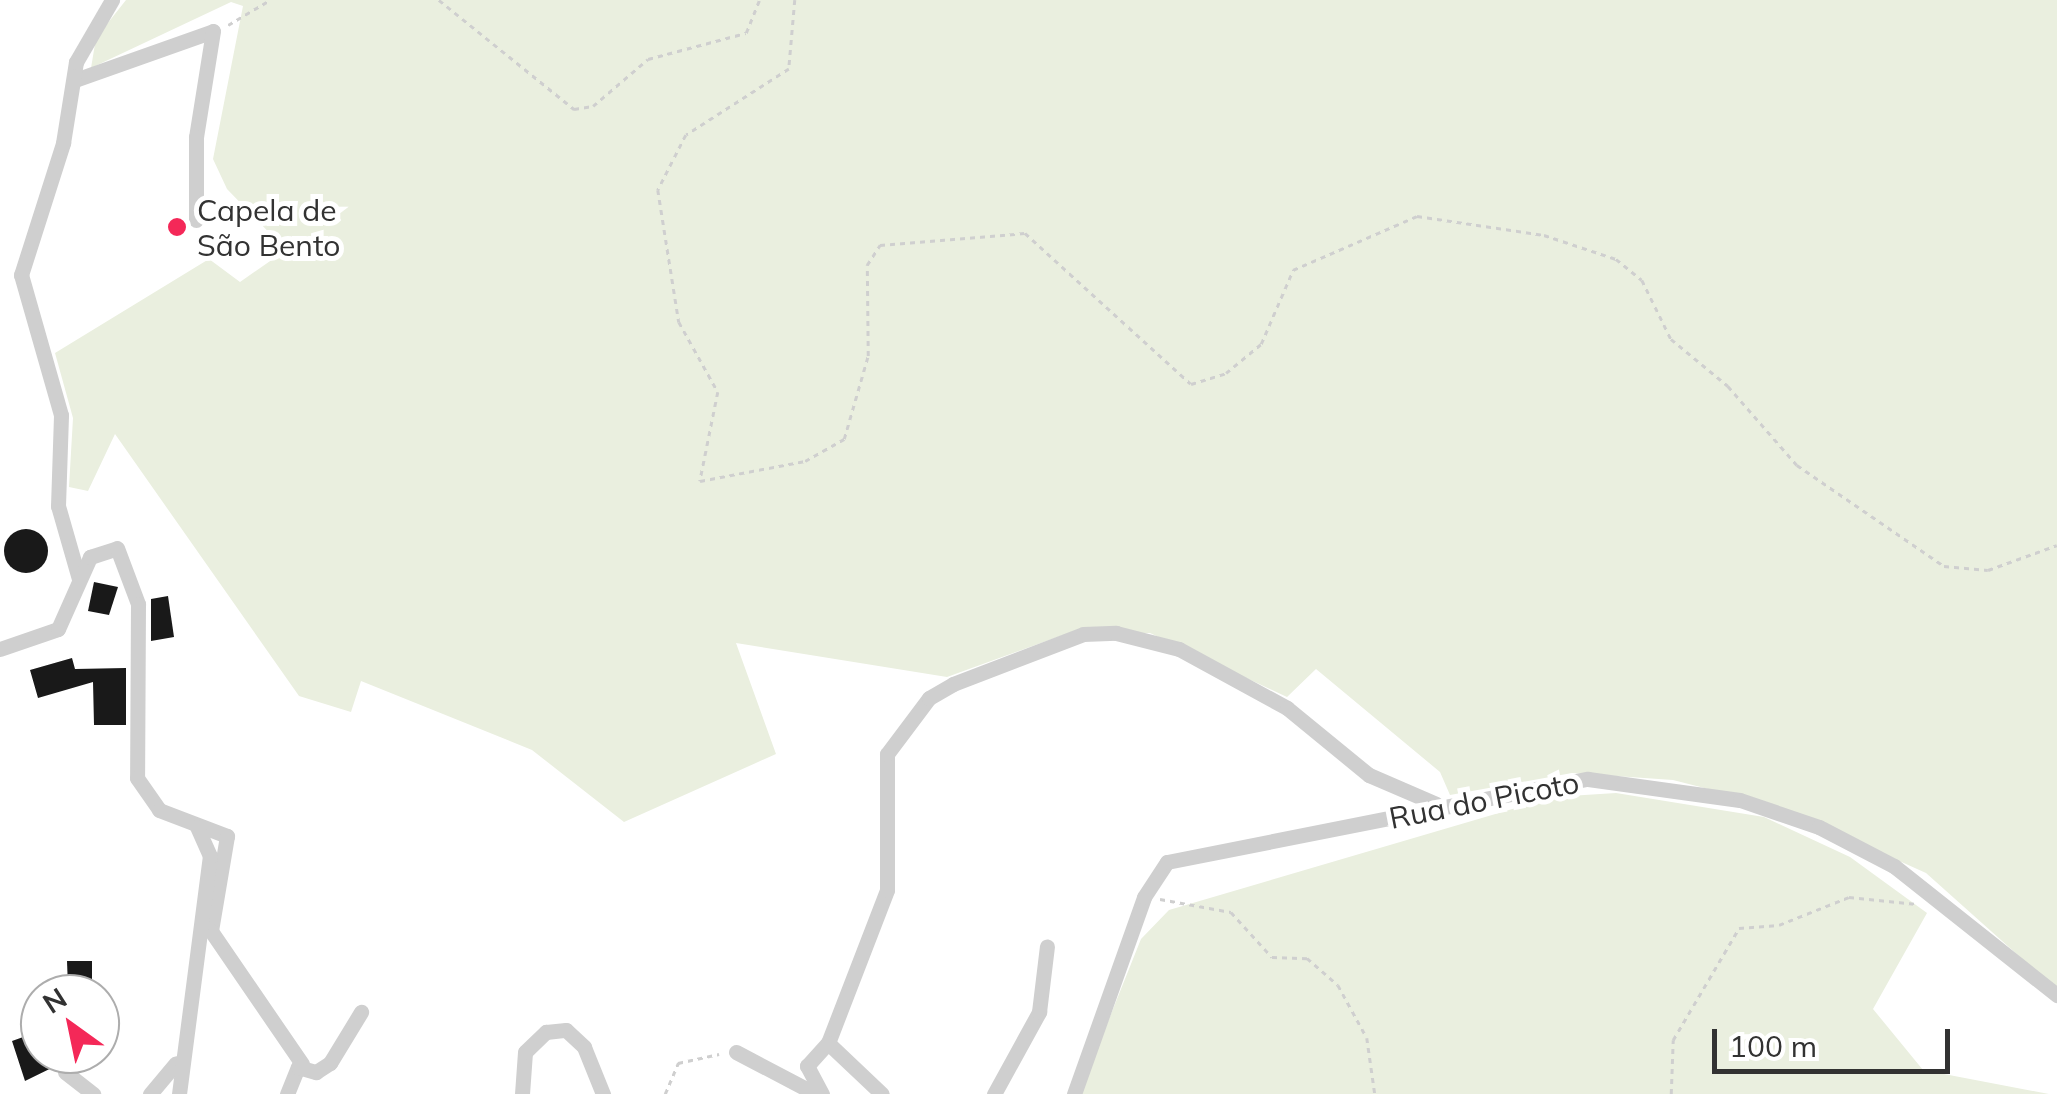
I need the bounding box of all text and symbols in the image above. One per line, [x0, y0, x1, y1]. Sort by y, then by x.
place label: Capela de São Bento [197, 192, 340, 262]
marker: Capela de São Bento [166, 216, 188, 238]
street label: Rua do Picoto [1386, 764, 1582, 836]
north arrow [20, 974, 120, 1074]
text: N [36, 980, 73, 1021]
scale bar [1717, 1009, 1954, 1071]
text: 100 m [1729, 1027, 1817, 1065]

